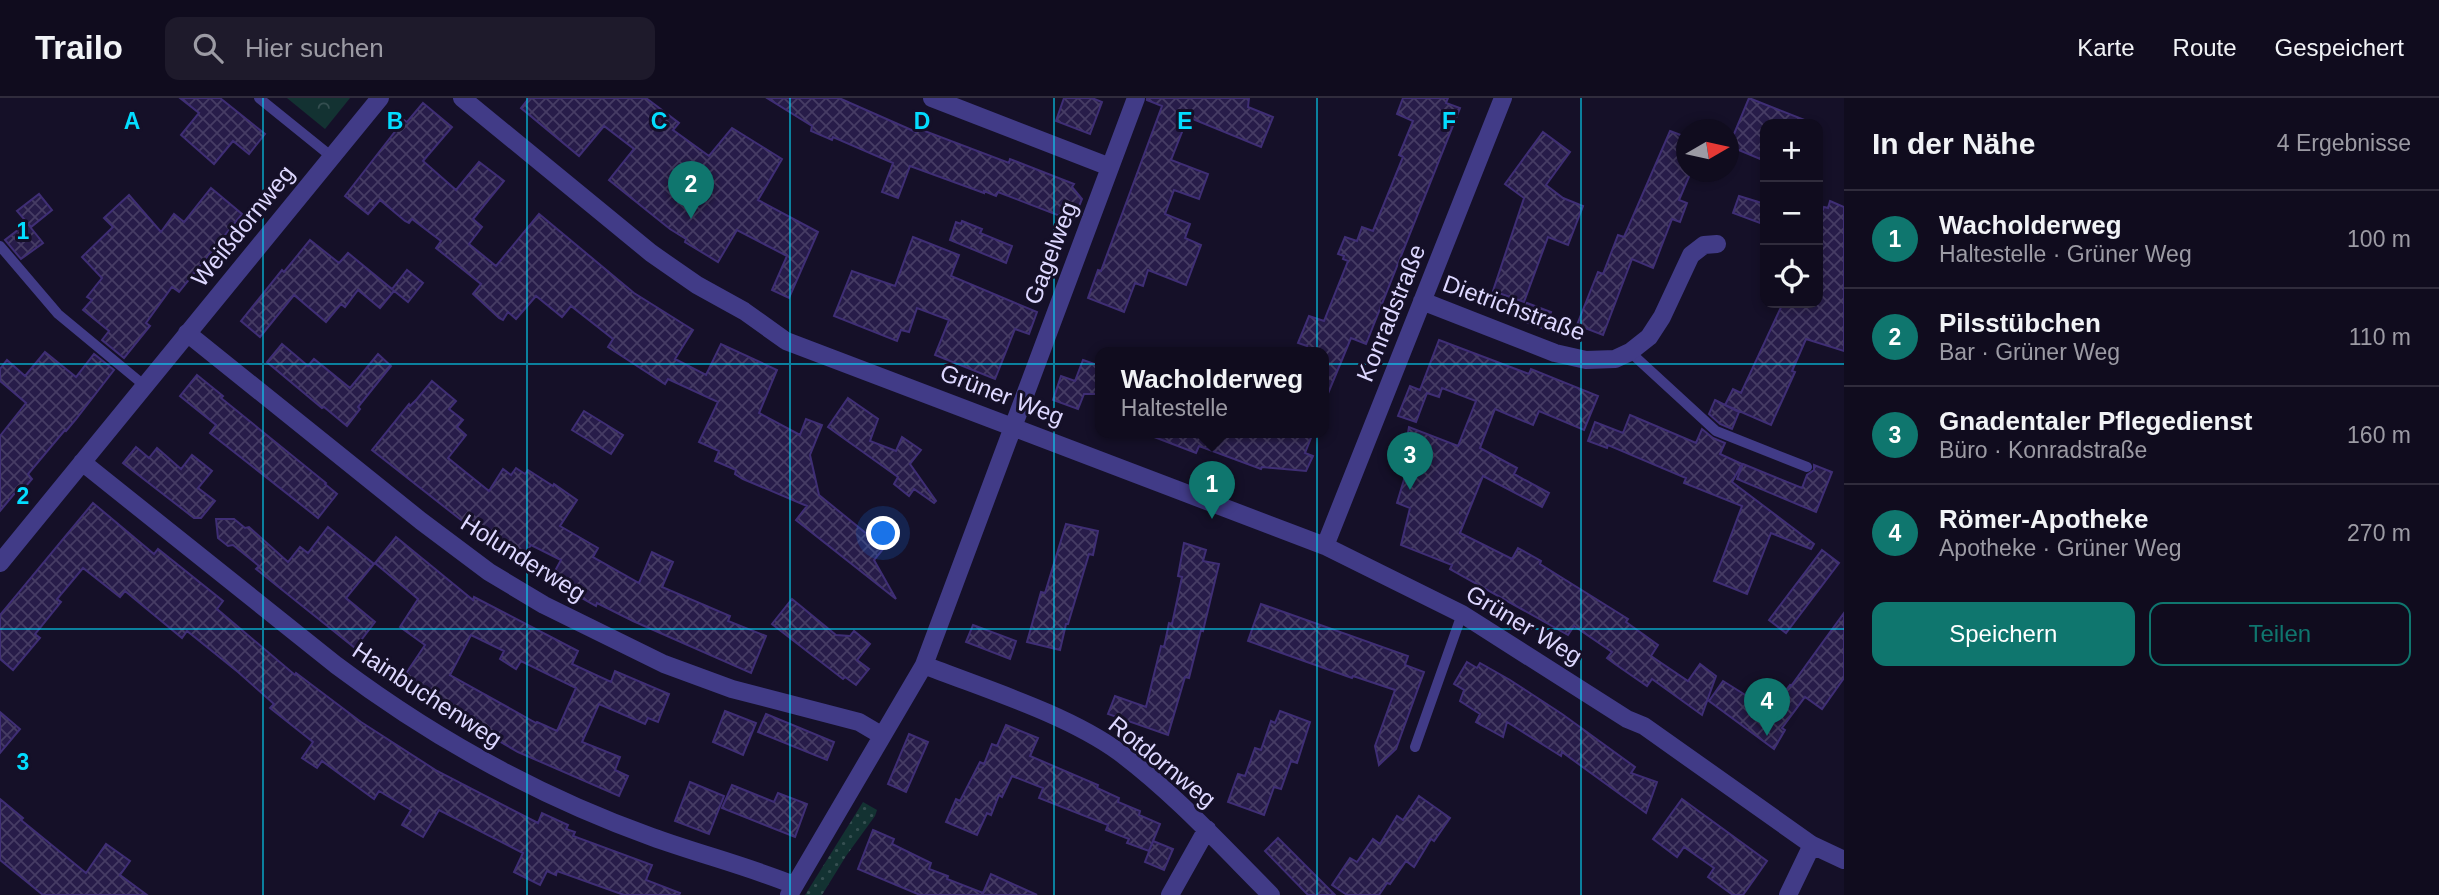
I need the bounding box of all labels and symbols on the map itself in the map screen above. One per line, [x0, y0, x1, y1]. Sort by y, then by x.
text: A [124, 108, 140, 134]
text: B [387, 108, 403, 134]
text: C [651, 108, 667, 134]
text: D [914, 108, 930, 134]
text: E [1177, 108, 1193, 134]
text: F [1442, 108, 1456, 134]
north arrow [1676, 119, 1739, 182]
street label: Weißdornweg [186, 160, 300, 292]
pin: 2 [668, 161, 714, 219]
street label: Gagelweg [1019, 198, 1083, 308]
text: 1 [17, 218, 30, 244]
street label: Konradstraße [1351, 240, 1430, 385]
street label: Dietrichstraße [1439, 269, 1589, 346]
street label: Grüner Weg [937, 359, 1068, 430]
pin: 3 [1387, 432, 1433, 490]
pin: 1 [1189, 461, 1235, 519]
text: 2 [17, 483, 29, 509]
street label: Holunderweg [456, 509, 590, 606]
your location [866, 516, 900, 550]
street label: Grüner Weg [1461, 579, 1587, 670]
street label: Hainbuchenweg [348, 636, 507, 753]
pin: 4 [1744, 678, 1790, 736]
street label: Rotdornweg [1104, 710, 1221, 813]
text: 3 [17, 749, 29, 775]

